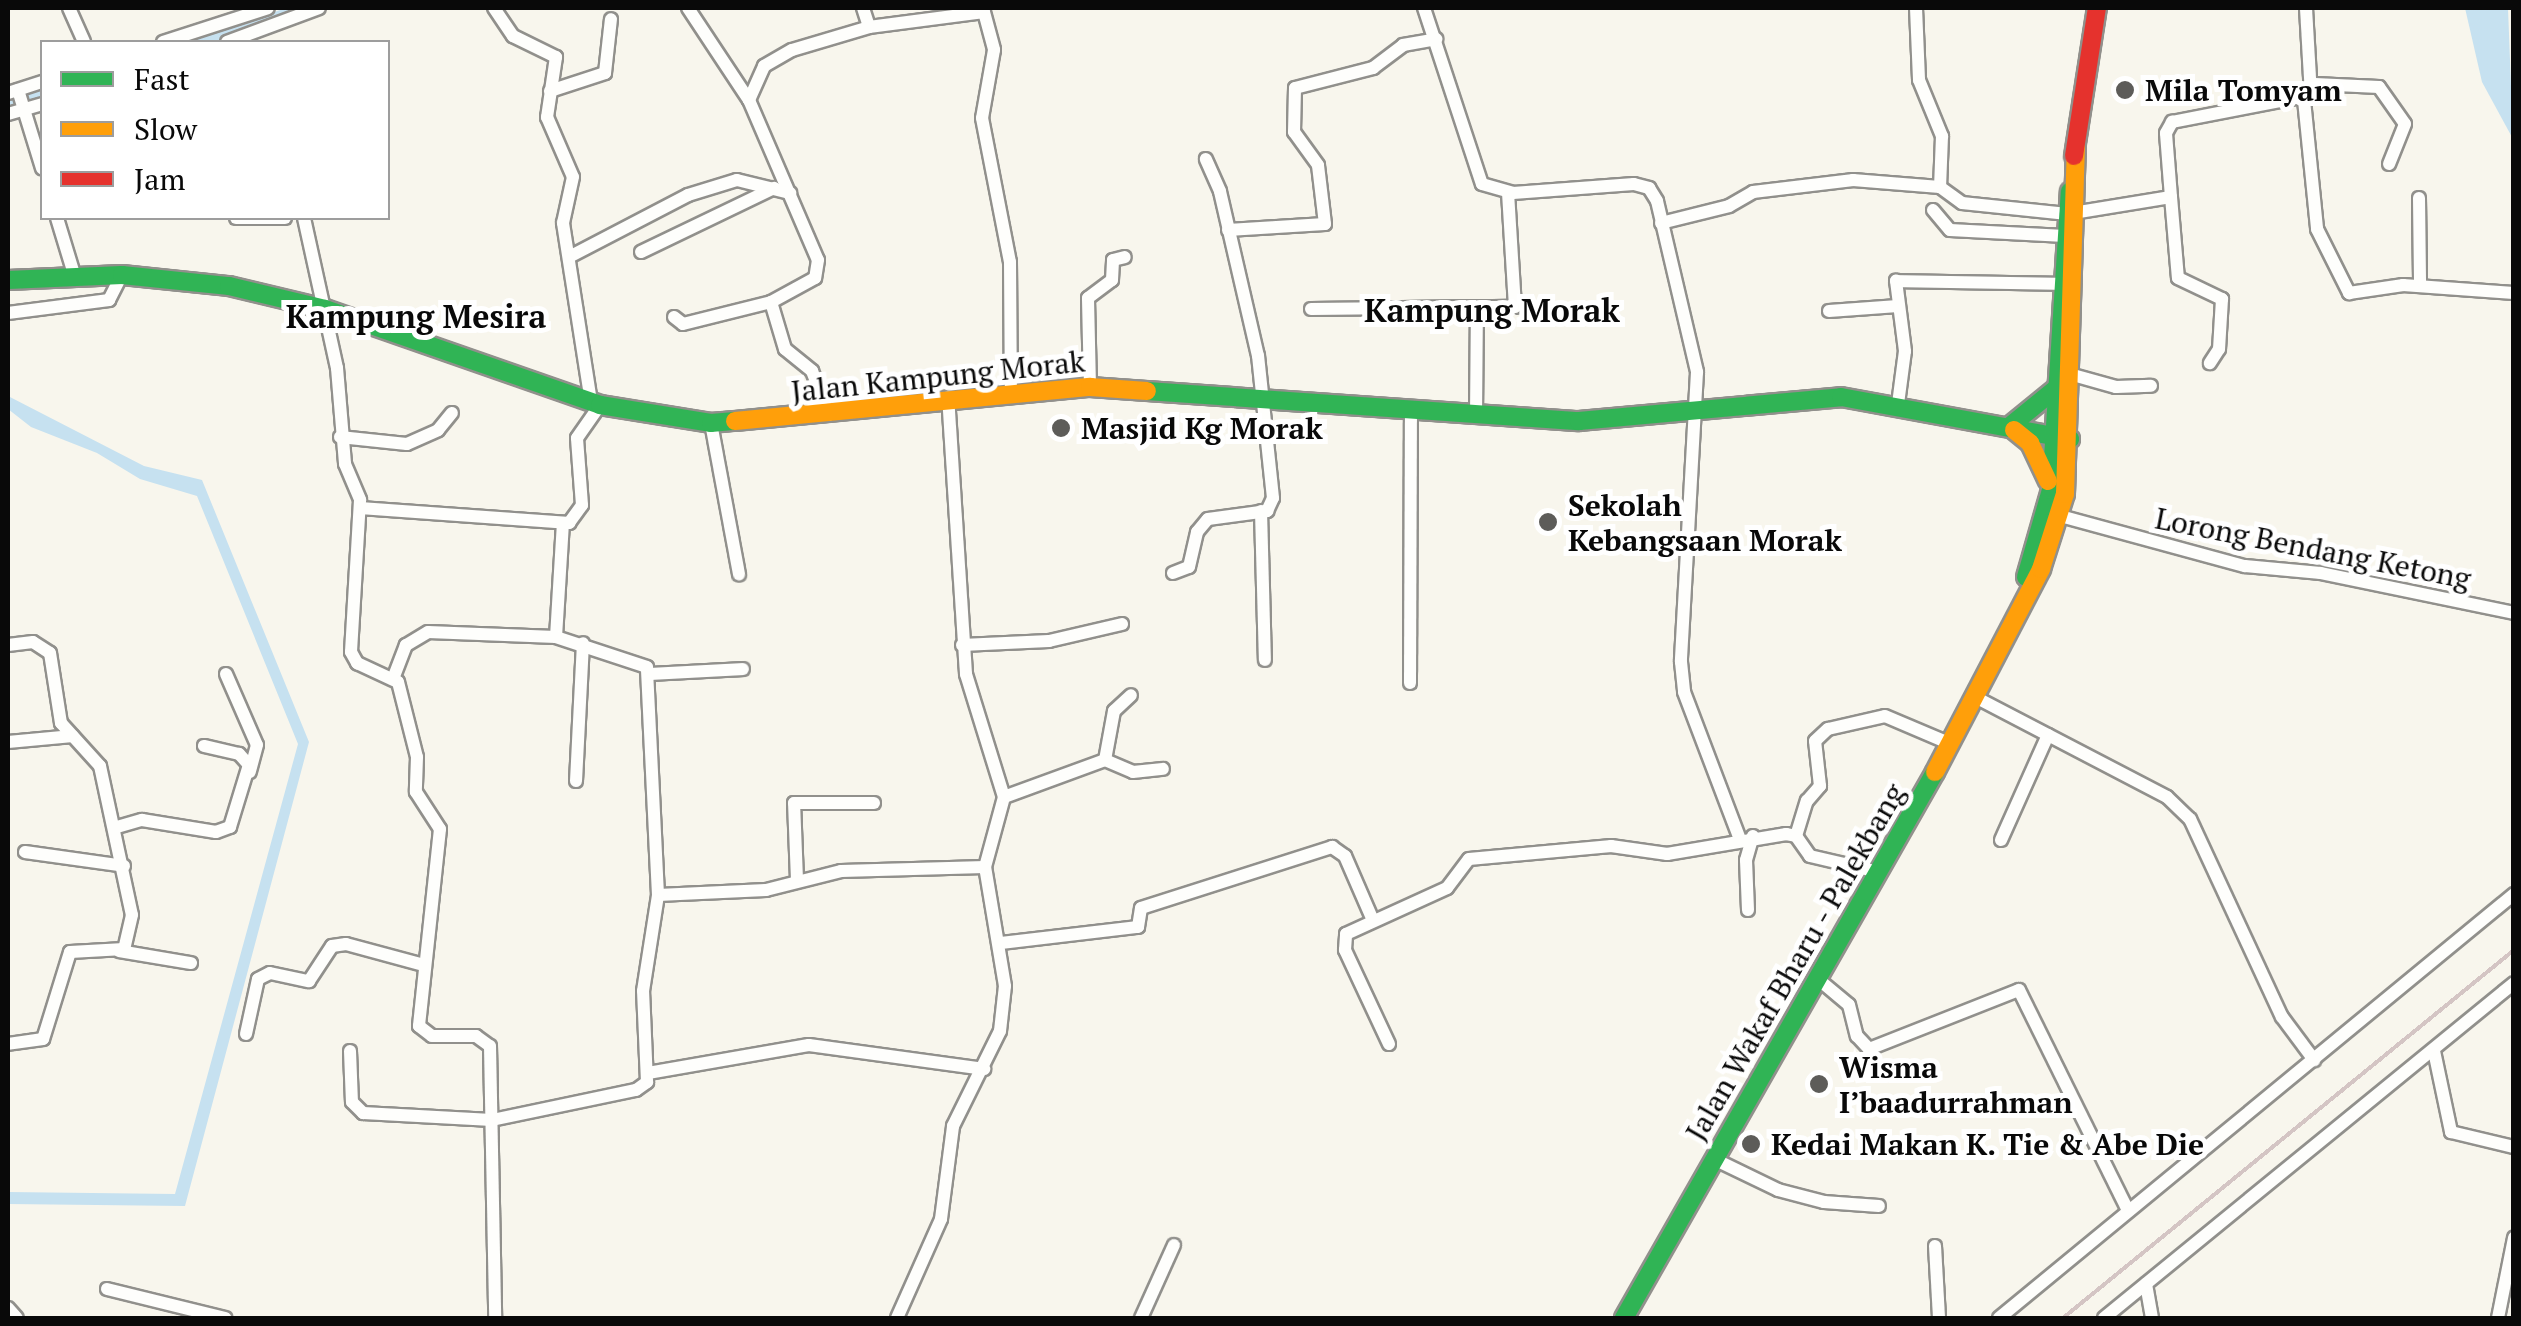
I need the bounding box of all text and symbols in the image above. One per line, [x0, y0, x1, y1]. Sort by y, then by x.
legend [40, 40, 390, 220]
text: Fast [134, 59, 190, 99]
place label: Mila Tomyam [2145, 72, 2342, 108]
marker: Mila Tomyam [2114, 79, 2136, 101]
text: Slow [134, 109, 197, 149]
text: Jam [134, 159, 185, 199]
district label: Kampung Morak [1364, 291, 1620, 329]
district label: Kampung Mesira [286, 297, 546, 335]
street label: Jalan Kampung Morak [789, 343, 1087, 409]
place label: Masjid Kg Morak [1081, 410, 1323, 446]
marker: Masjid Kg Morak [1050, 417, 1072, 439]
place label: Sekolah Kebangsaan Morak [1568, 487, 1842, 558]
street label: Lorong Bendang Ketong [2152, 500, 2474, 596]
marker: Sekolah Kebangsaan Morak [1537, 511, 1559, 533]
street label: Jalan Wakaf Bharu - Palekbang [1677, 776, 1913, 1148]
place label: Wisma I’baadurrahman [1839, 1049, 2073, 1120]
marker: Wisma I’baadurrahman [1808, 1073, 1830, 1095]
place label: Kedai Makan K. Tie & Abe Die [1771, 1126, 2205, 1162]
marker: Kedai Makan K. Tie & Abe Die [1740, 1133, 1762, 1155]

